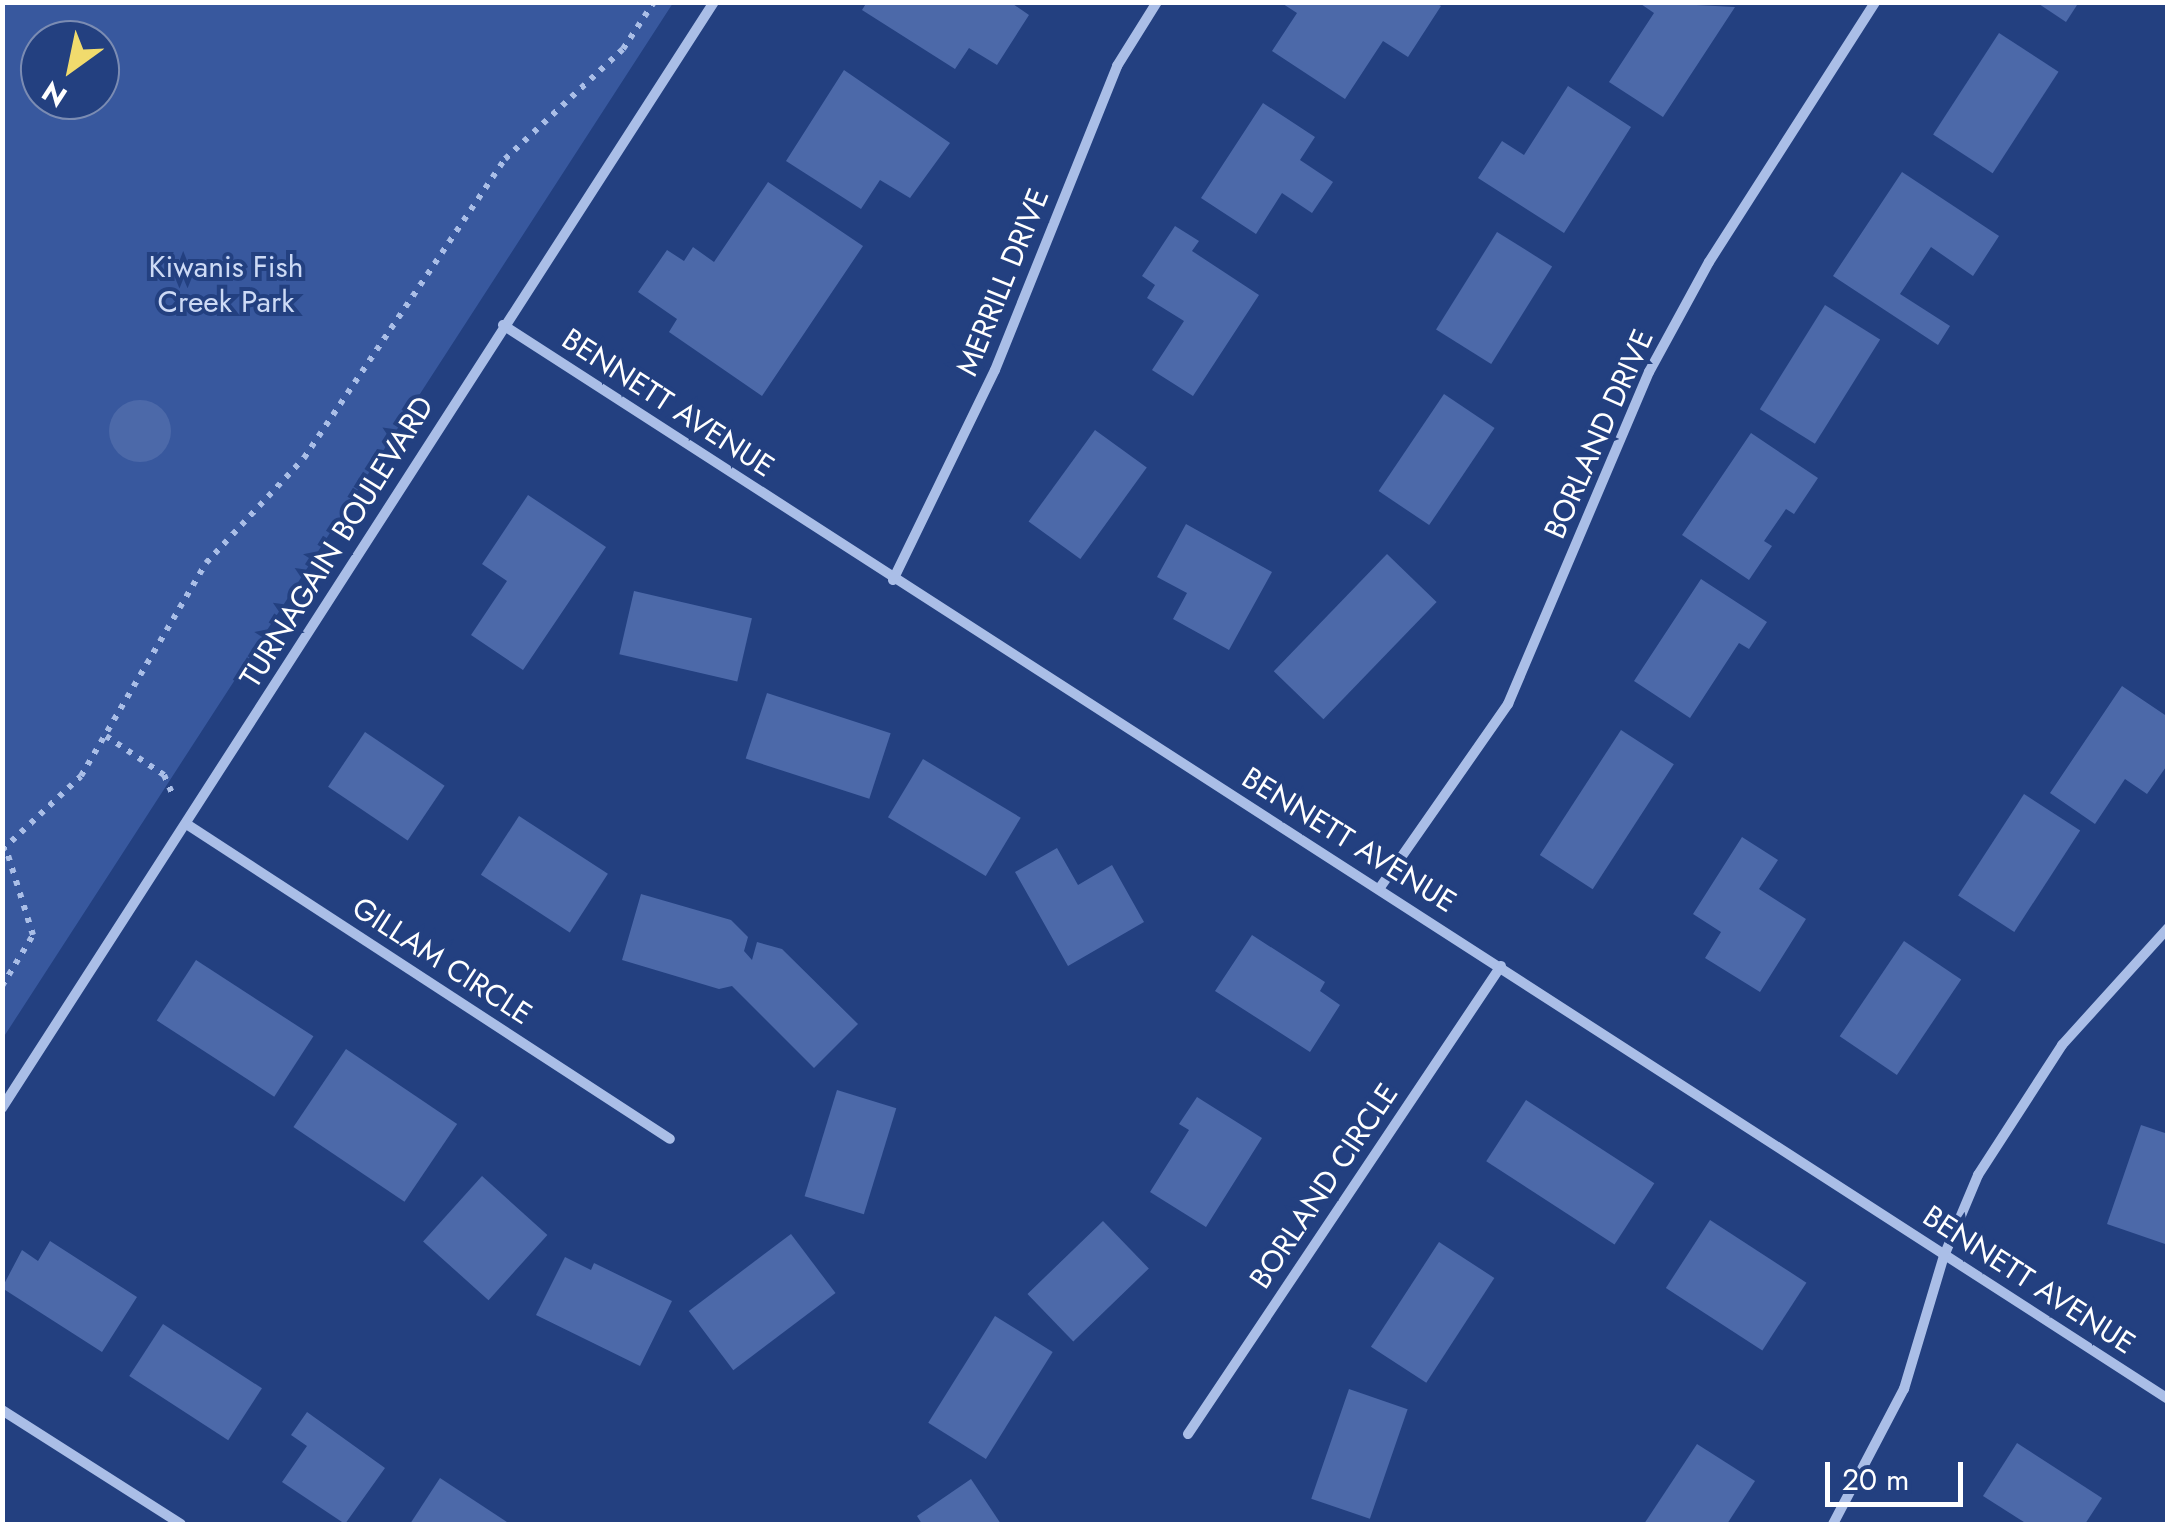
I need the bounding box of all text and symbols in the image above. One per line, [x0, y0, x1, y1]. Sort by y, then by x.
north arrow [20, 20, 120, 120]
text: N [34, 71, 75, 117]
street label: MERRILL DRIVE [949, 183, 1057, 381]
park label: Kiwanis Fish Creek Park [149, 249, 303, 320]
street label: BENNETT AVENUE [555, 321, 781, 485]
street label: BORLAND DRIVE [1537, 324, 1661, 544]
street label: TURNAGAIN BOULEVARD [233, 390, 441, 694]
street label: BENNETT AVENUE [1235, 760, 1463, 920]
street label: GILLAM CIRCLE [345, 890, 539, 1032]
street label: BORLAND CIRCLE [1242, 1077, 1406, 1295]
street label: BENNETT AVENUE [1916, 1198, 2142, 1362]
scale bar [1830, 1442, 1968, 1504]
text: 20 m [1842, 1458, 1909, 1501]

